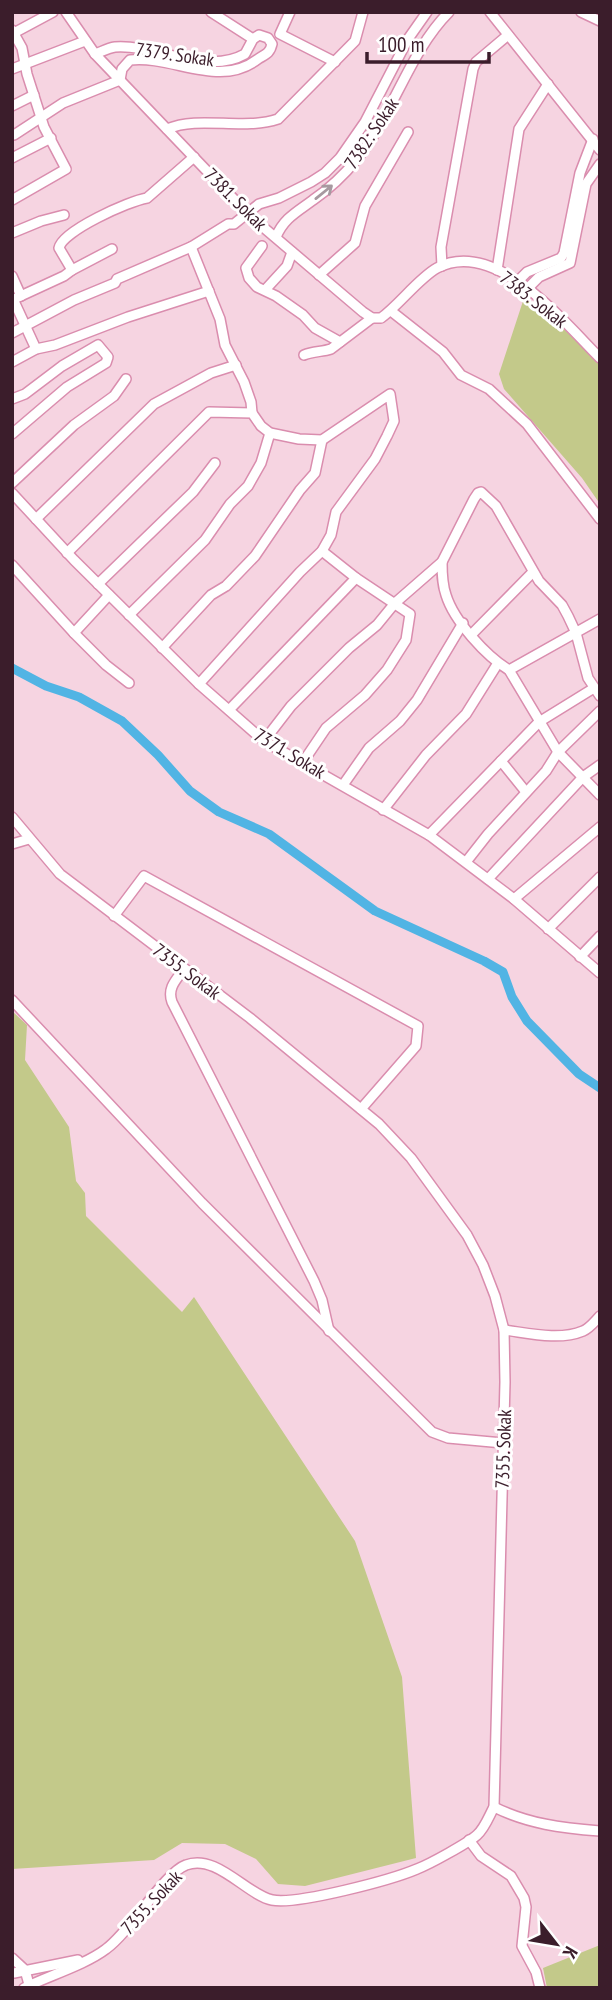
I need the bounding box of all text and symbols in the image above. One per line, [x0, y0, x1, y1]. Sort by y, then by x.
scale bar [367, 21, 490, 65]
text: 100 m [378, 31, 424, 58]
street label: 7379. Sokak [134, 37, 216, 71]
street label: 7382: Sokak [338, 92, 404, 173]
street label: 7381. Sokak [200, 163, 273, 236]
one-way arrow [314, 184, 333, 199]
street label: 7383. Sokak [495, 265, 573, 333]
street label: 7371. Sokak [250, 722, 331, 784]
street label: 7355. Sokak [148, 938, 226, 1005]
street label: 7355. Sokak [490, 1408, 516, 1489]
street label: 7355. Sokak [115, 1864, 187, 1939]
north arrow [521, 1909, 591, 1979]
text: K [558, 1942, 583, 1963]

